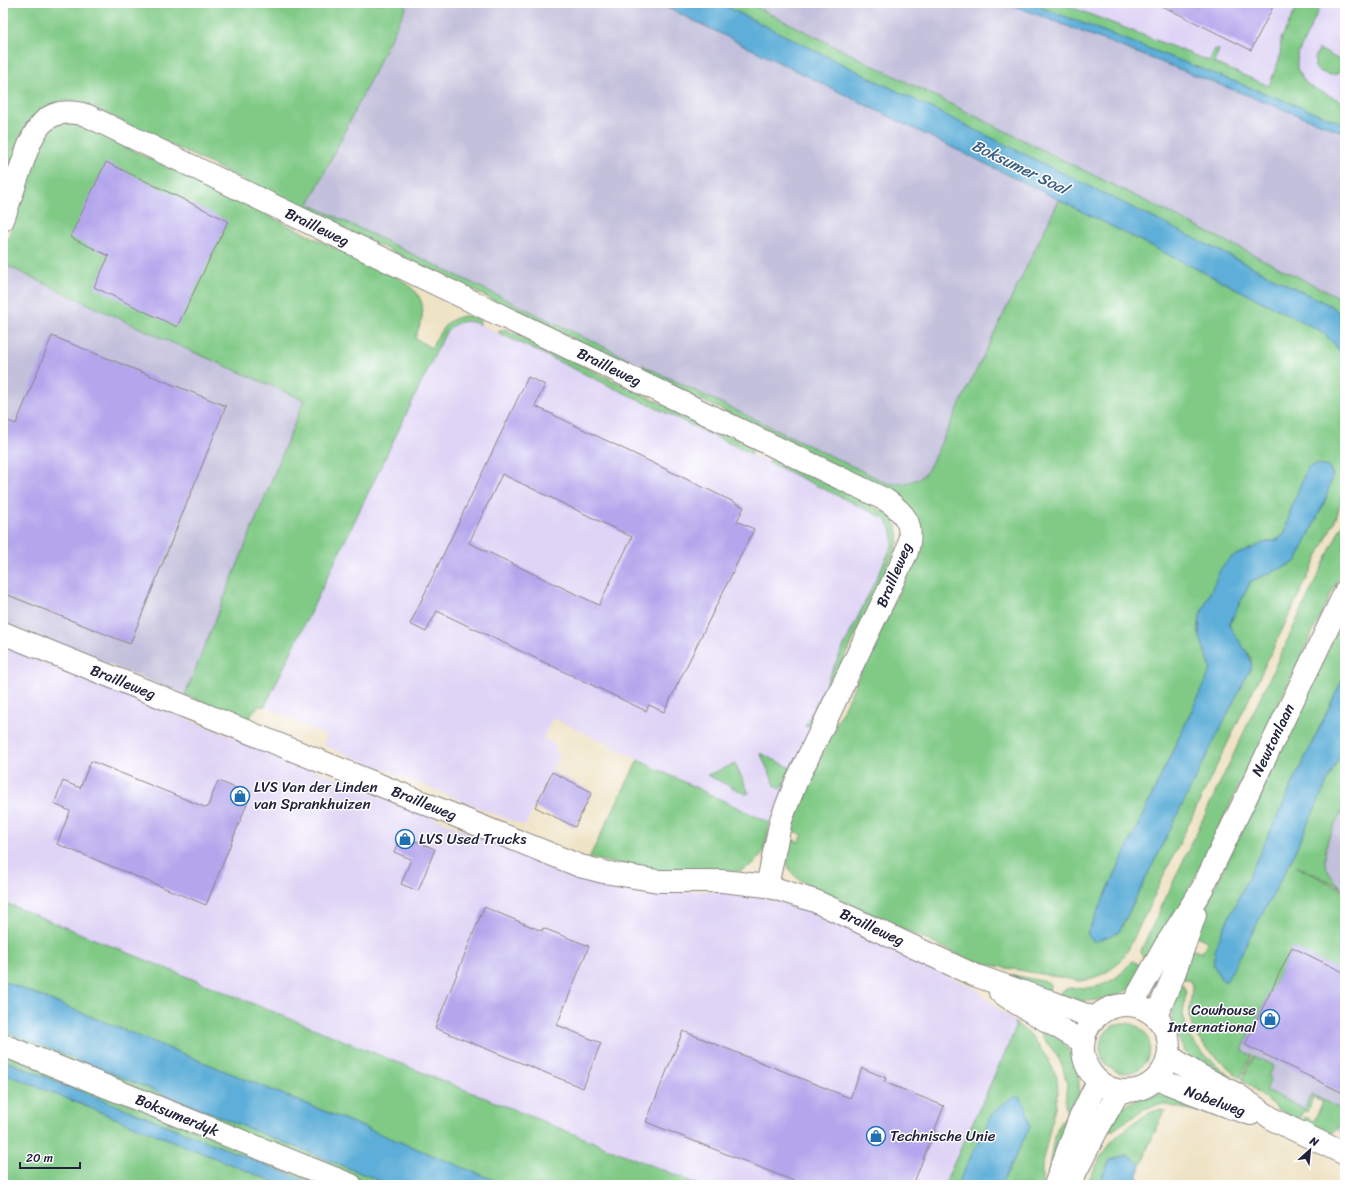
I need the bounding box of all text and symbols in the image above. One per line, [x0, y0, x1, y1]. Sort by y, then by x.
water label: Boksumer Soal [967, 131, 1076, 204]
street label: Brailleweg [280, 200, 354, 254]
street label: Brailleweg [572, 340, 646, 394]
street label: Brailleweg [869, 538, 920, 612]
street label: Brailleweg [86, 657, 160, 707]
street label: Newtonlaan [1244, 699, 1302, 781]
place label: LVS Van der Linden van Sprankhuizen [254, 774, 378, 817]
street label: Brailleweg [387, 778, 461, 828]
shop icon: LVS Van der Linden van Sprankhuizen [229, 785, 251, 807]
place label: LVS Used Trucks [419, 826, 527, 852]
shop icon: LVS Used Trucks [394, 828, 416, 850]
street label: Brailleweg [835, 901, 909, 953]
place label: Cowhouse International [1167, 997, 1257, 1040]
shop icon: Cowhouse International [1259, 1008, 1281, 1030]
street label: Nobelweg [1181, 1078, 1250, 1124]
street label: Boksumerdyk [131, 1086, 224, 1144]
place label: Technische Unie [890, 1123, 996, 1149]
shop icon: Technische Unie [865, 1125, 887, 1147]
north arrow [1290, 1130, 1330, 1170]
text: N [1306, 1131, 1322, 1152]
scale bar [20, 1144, 80, 1170]
text: 20 m [26, 1147, 53, 1169]

